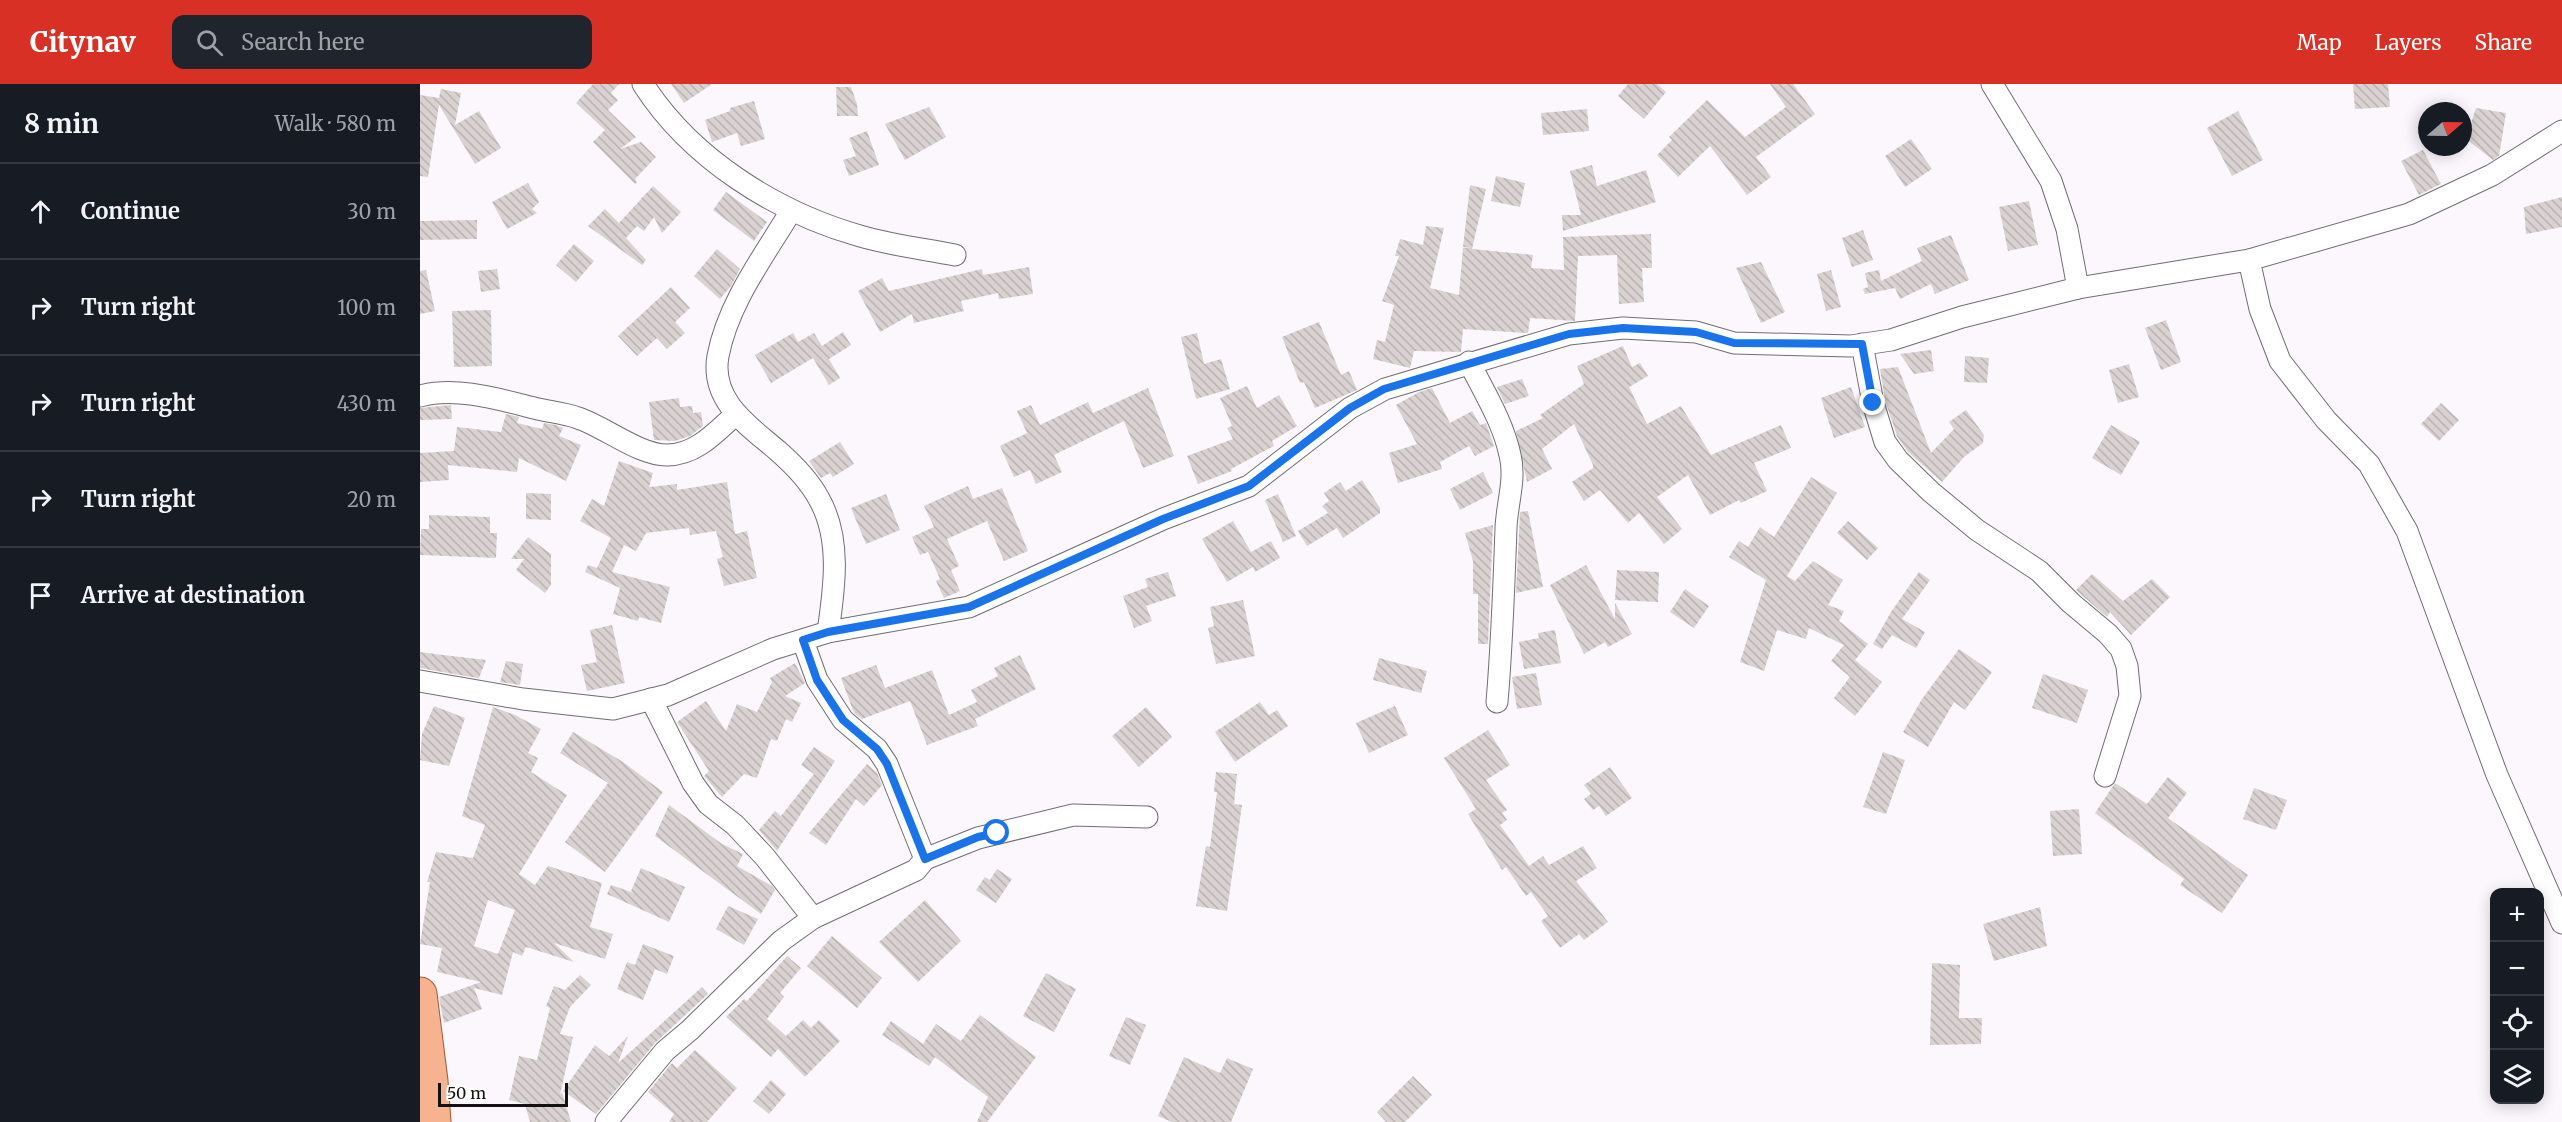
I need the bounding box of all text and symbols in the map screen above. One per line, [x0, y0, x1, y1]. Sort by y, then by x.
search box [172, 15, 592, 69]
text: Citynav [30, 24, 136, 60]
icon: search [193, 26, 226, 59]
text: Search here [241, 28, 364, 56]
text: Map [2297, 29, 2342, 56]
text: Layers [2375, 29, 2442, 56]
text: Share [2475, 29, 2532, 56]
north arrow [2418, 102, 2472, 156]
text: 8 min [24, 107, 99, 140]
text: Walk · 580 m [275, 111, 396, 136]
icon: ahead [24, 195, 57, 228]
text: Continue [81, 197, 180, 225]
text: 30 m [347, 199, 396, 224]
icon: right [24, 291, 57, 324]
text: Turn right [81, 293, 195, 321]
text: 100 m [337, 295, 396, 320]
icon: right [24, 387, 57, 420]
text: Turn right [81, 389, 195, 417]
route end [1859, 389, 1885, 415]
text: 430 m [337, 391, 396, 416]
icon: right [24, 483, 57, 516]
text: Turn right [81, 485, 195, 513]
text: 20 m [347, 487, 396, 512]
icon: arrive [24, 579, 57, 612]
text: Arrive at destination [81, 581, 305, 609]
route start [983, 819, 1009, 845]
map controls [2490, 888, 2544, 1104]
button: + [2490, 888, 2544, 942]
button: − [2490, 942, 2544, 996]
button: locate [2490, 996, 2544, 1050]
button: layers [2490, 1050, 2544, 1104]
scale bar [438, 1080, 568, 1108]
text: 50 m [447, 1083, 486, 1103]

